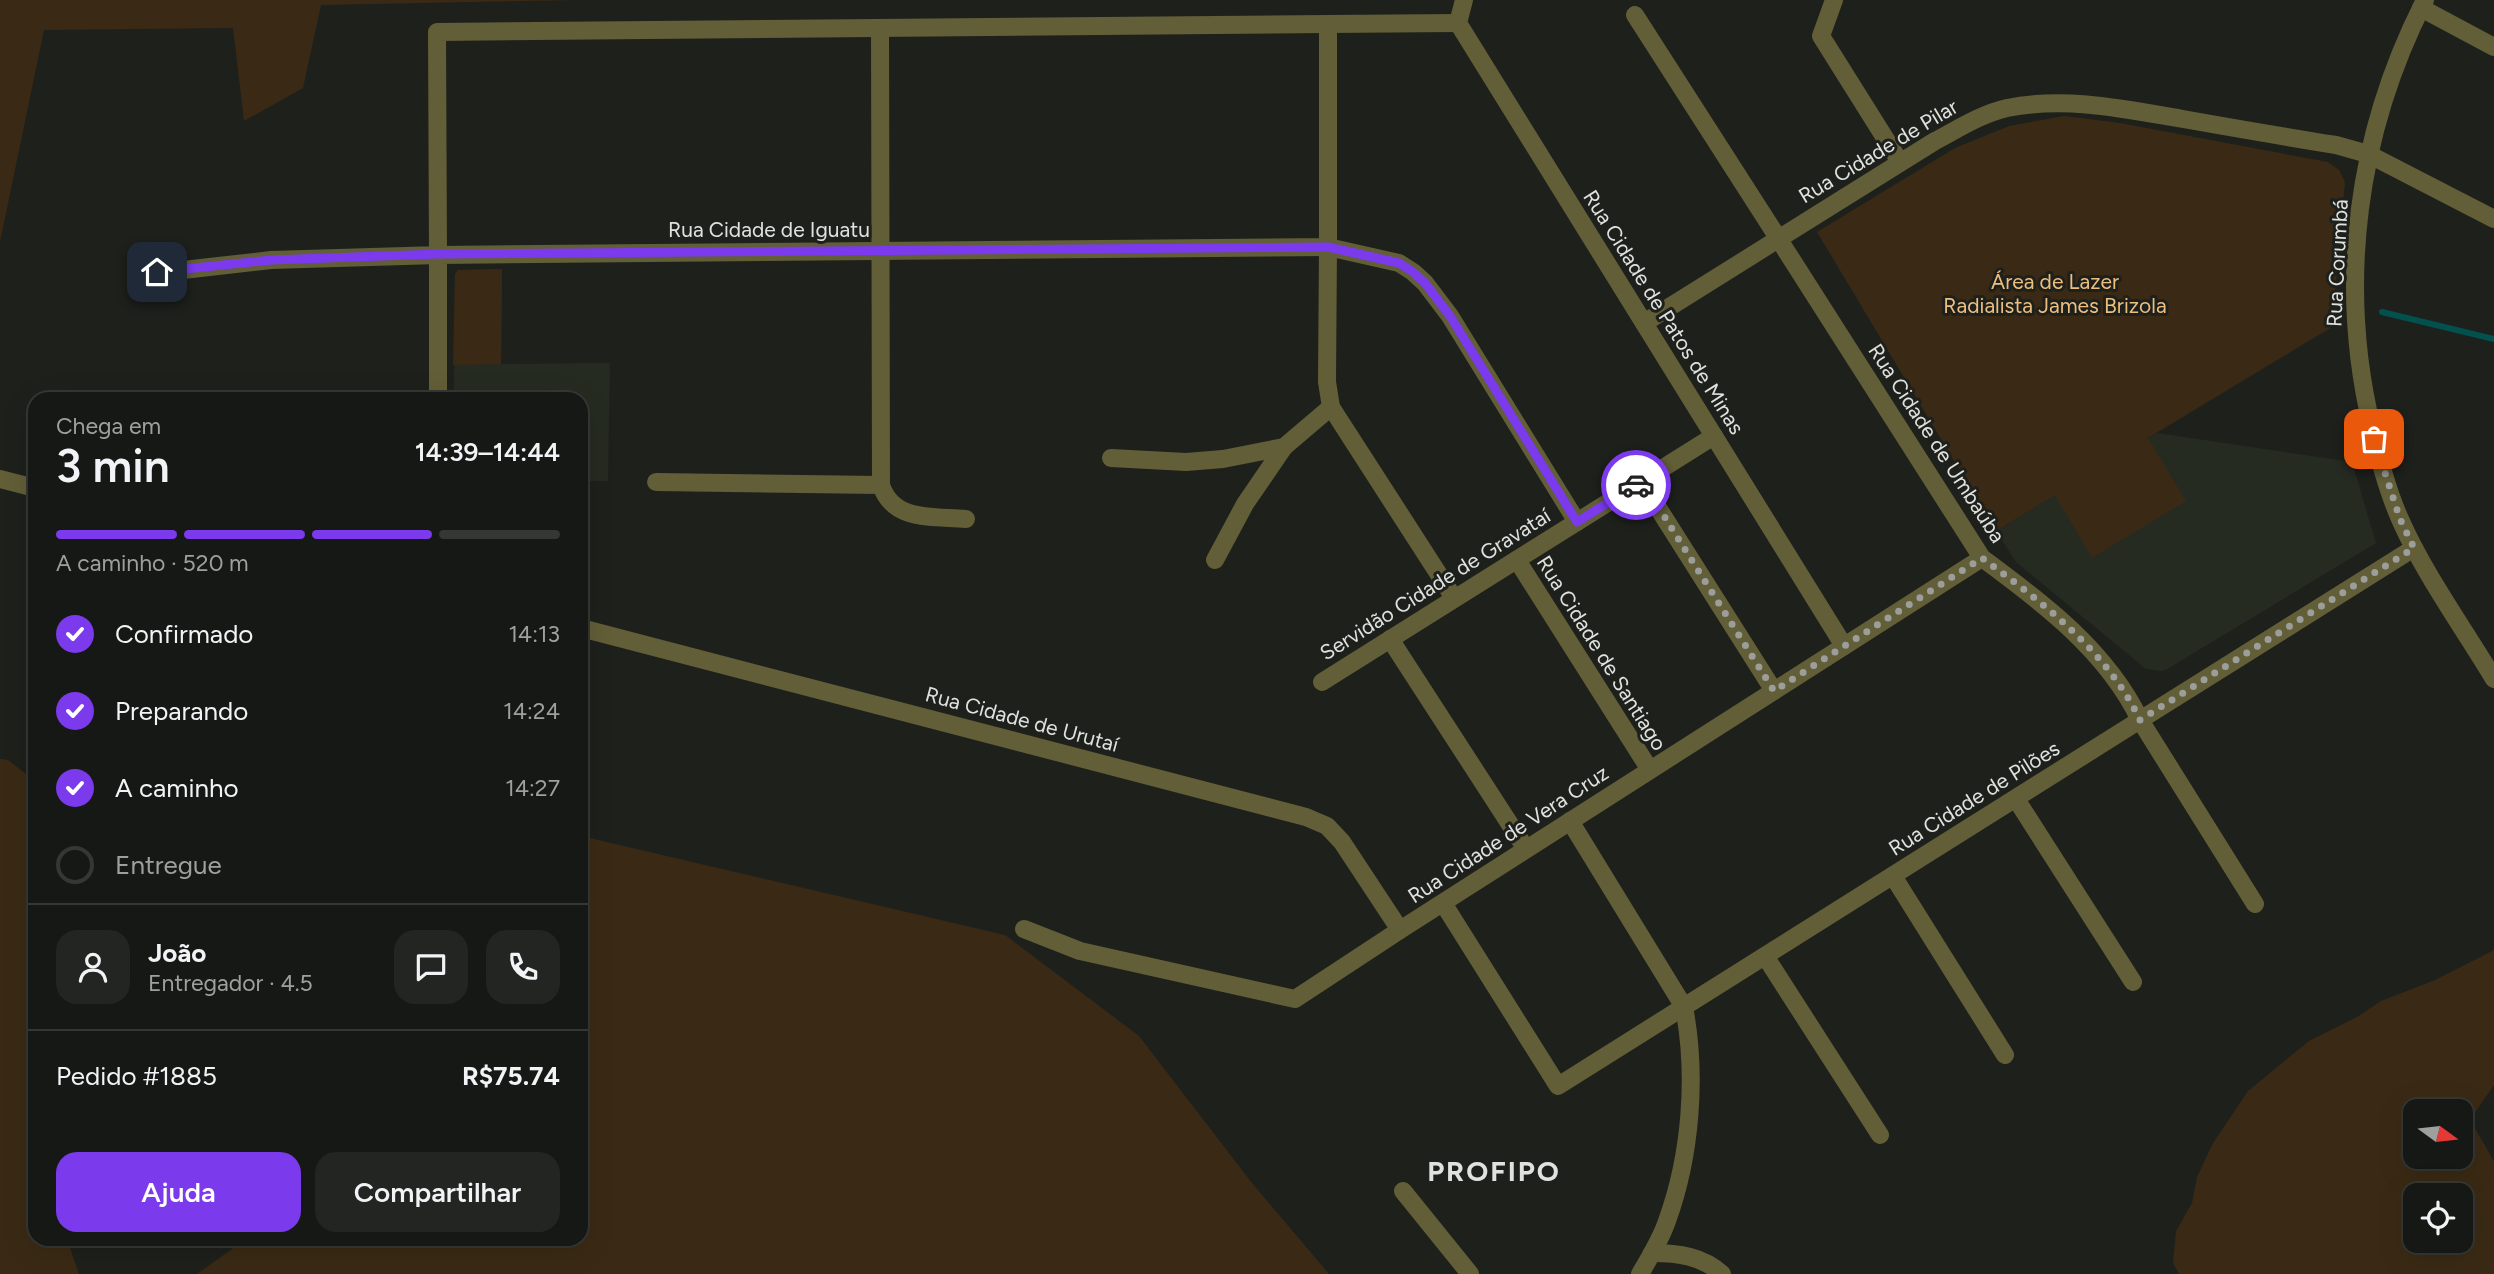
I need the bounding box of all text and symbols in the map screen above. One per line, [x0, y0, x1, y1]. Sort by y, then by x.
street label: Rua Cidade de Pilar [1794, 94, 1962, 208]
street label: Rua Cidade de Patos de Minas [1578, 185, 1750, 439]
street label: Rua Corumbá [2321, 199, 2353, 327]
street label: Rua Cidade de Iguatu [668, 217, 870, 242]
pin [127, 242, 187, 302]
icon: home [138, 253, 176, 291]
park label: Área de Lazer Radialista James Brizola [1943, 269, 2167, 318]
street label: Rua Cidade de Umbaúba [1863, 339, 2011, 547]
pin [2344, 409, 2404, 469]
text: Chega em [56, 412, 161, 440]
icon: bag [2355, 420, 2393, 458]
text: 14:39–14:44 [415, 436, 560, 468]
text: 3 min [56, 438, 170, 494]
courier [1601, 450, 1671, 520]
icon: car [1617, 466, 1655, 504]
street label: Servidão Cidade de Gravataí [1315, 502, 1556, 665]
text: A caminho · 520 m [56, 549, 249, 577]
street label: Rua Cidade de Santiago [1532, 551, 1672, 755]
icon: check [56, 615, 94, 653]
text: Confirmado [115, 618, 253, 650]
text: 14:13 [508, 620, 560, 648]
street label: Rua Cidade de Urutaí [923, 681, 1122, 757]
icon: check [56, 692, 94, 730]
text: Preparando [115, 695, 248, 727]
text: 14:24 [503, 697, 560, 725]
street label: Rua Cidade de Pilões [1884, 735, 2064, 861]
street label: Rua Cidade de Vera Cruz [1403, 760, 1613, 908]
icon: check [56, 769, 94, 807]
text: A caminho [115, 772, 239, 804]
text: 14:27 [505, 774, 560, 802]
text: Entregue [115, 849, 222, 881]
button: person [56, 930, 130, 1004]
button: chat [394, 930, 468, 1004]
button: phone [486, 930, 560, 1004]
text: João [148, 937, 206, 969]
text: Entregador · 4.5 [148, 969, 313, 997]
text: Pedido #1885 [56, 1060, 217, 1092]
text: R$75.74 [462, 1060, 560, 1092]
north arrow [2403, 1099, 2473, 1169]
map controls [2403, 1099, 2473, 1253]
button: Ajuda [56, 1152, 301, 1232]
button: Compartilhar [315, 1152, 560, 1232]
district label: PROFIPO [1427, 1154, 1561, 1188]
button: locate [2403, 1183, 2473, 1253]

